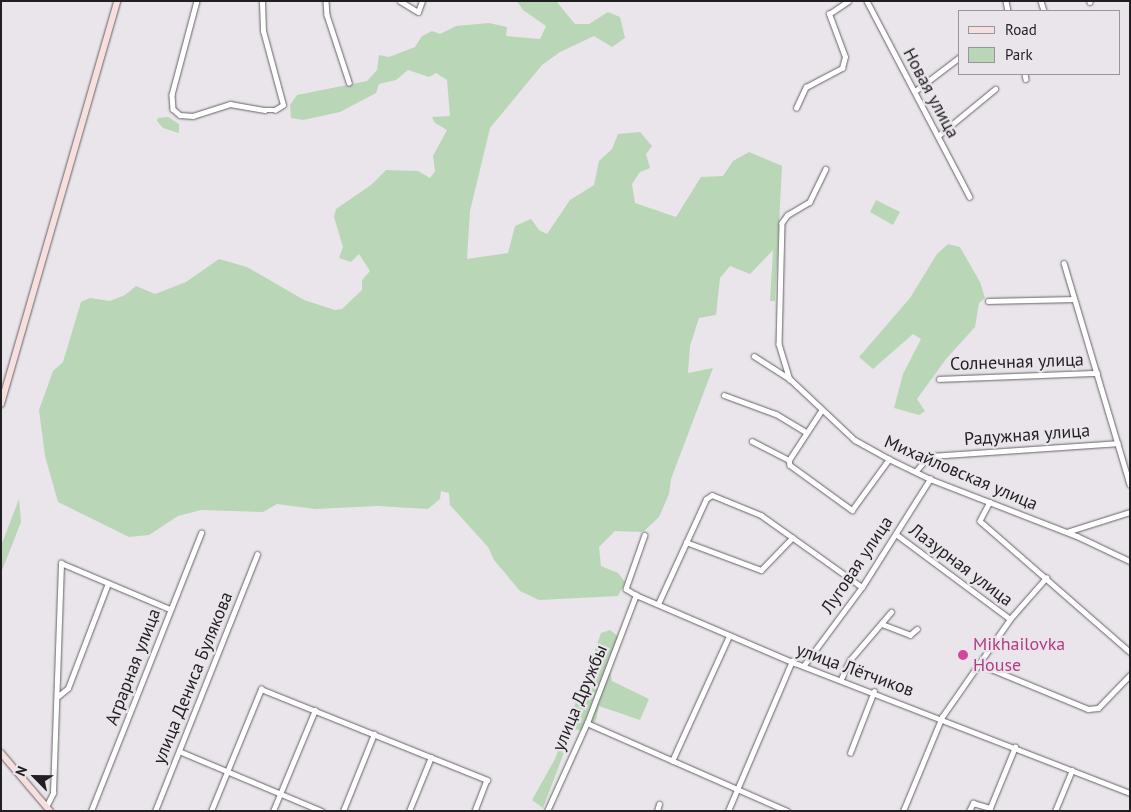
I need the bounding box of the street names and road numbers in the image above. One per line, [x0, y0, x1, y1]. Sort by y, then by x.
street label: Новая улица [898, 44, 964, 142]
street label: Солнечная улица [950, 349, 1084, 375]
street label: Радужная улица [963, 420, 1091, 450]
street label: Михайловская улица [881, 431, 1041, 515]
street label: Луговая улица [817, 512, 897, 618]
street label: Лазурная улица [905, 519, 1017, 611]
street label: улица Дениса Булякова [148, 588, 238, 768]
street label: Аграрная улица [101, 606, 165, 728]
street label: улица Лётчиков [793, 639, 917, 701]
street label: улица Дружбы [548, 641, 612, 755]

